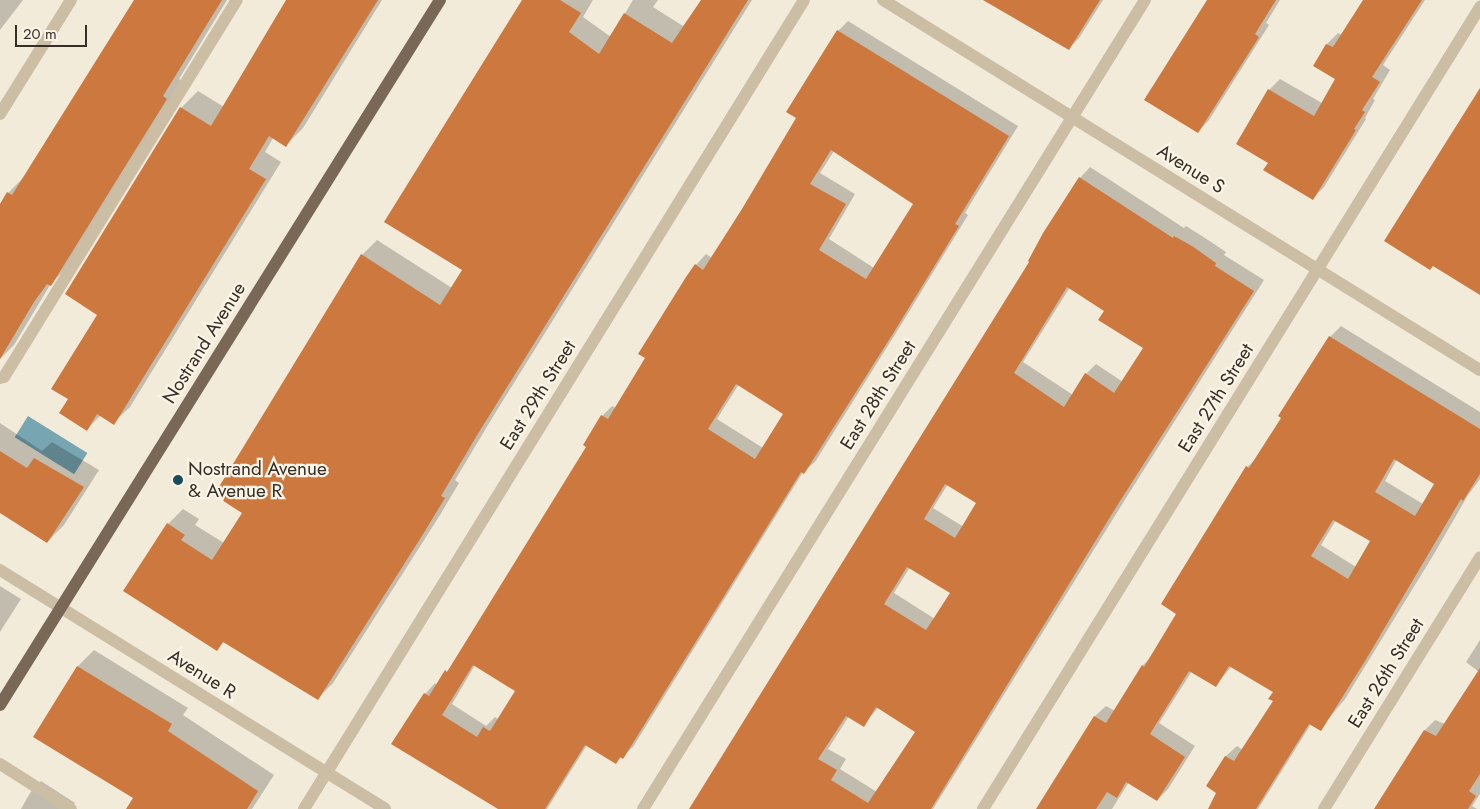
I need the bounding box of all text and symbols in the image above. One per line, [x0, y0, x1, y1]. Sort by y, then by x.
scale bar [18, 15, 90, 47]
text: 20 m [23, 23, 57, 45]
street label: Avenue S [1153, 139, 1229, 199]
street label: Nostrand Avenue [158, 278, 250, 408]
street label: East 29th Street [495, 336, 581, 454]
street label: East 28th Street [835, 336, 921, 454]
street label: East 27th Street [1174, 339, 1258, 457]
place label: Nostrand Avenue & Avenue R [188, 458, 327, 502]
marker: Nostrand Avenue & Avenue R [172, 474, 184, 486]
street label: East 26th Street [1343, 614, 1429, 732]
street label: Avenue R [164, 644, 240, 704]

